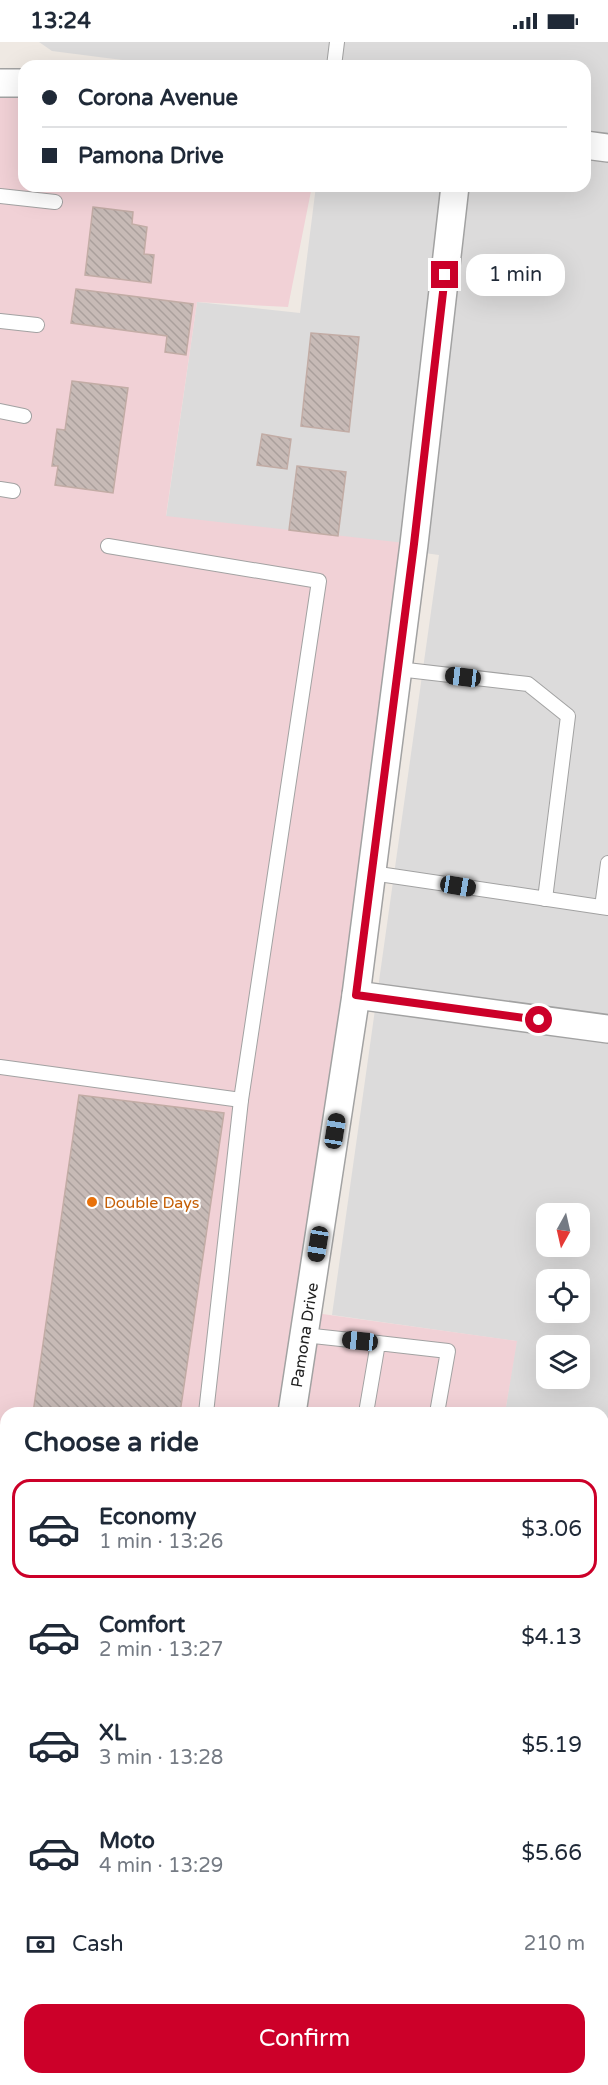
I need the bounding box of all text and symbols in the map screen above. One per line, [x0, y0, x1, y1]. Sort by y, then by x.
text: 13:24 [30, 8, 91, 34]
text: Corona Avenue [78, 85, 238, 111]
text: Pamona Drive [78, 143, 224, 169]
callout: 1 min [466, 254, 565, 296]
route end [431, 261, 458, 288]
text: 1 min [489, 263, 542, 287]
car [444, 666, 482, 688]
car [439, 874, 477, 898]
route start [525, 1006, 552, 1033]
car [323, 1112, 347, 1150]
place label: Double Days [104, 1193, 199, 1213]
marker: Double Days [85, 1195, 99, 1209]
north arrow [536, 1203, 590, 1257]
map controls [536, 1203, 590, 1389]
car [306, 1225, 330, 1263]
button: locate [536, 1269, 590, 1323]
street label: Pamona Drive [287, 1281, 323, 1389]
car [341, 1330, 379, 1352]
button: layers [536, 1335, 590, 1389]
text: Choose a ride [24, 1426, 199, 1459]
icon: car [27, 1502, 81, 1556]
text: Economy [99, 1504, 196, 1530]
text: $3.06 [521, 1516, 582, 1542]
text: 1 min · 13:26 [99, 1530, 223, 1554]
icon: car [27, 1610, 81, 1664]
text: Comfort [99, 1612, 185, 1638]
text: $4.13 [521, 1624, 582, 1650]
text: 2 min · 13:27 [99, 1638, 223, 1662]
icon: car [27, 1718, 81, 1772]
text: XL [99, 1720, 126, 1746]
text: $5.19 [521, 1732, 582, 1758]
text: 3 min · 13:28 [99, 1746, 223, 1770]
icon: car [27, 1826, 81, 1880]
text: Moto [99, 1828, 155, 1854]
text: $5.66 [521, 1840, 582, 1866]
text: 4 min · 13:29 [99, 1854, 223, 1878]
icon: cash [24, 1928, 57, 1961]
text: Cash [72, 1931, 124, 1957]
text: 210 m [524, 1932, 585, 1956]
button: Confirm [24, 2004, 585, 2073]

